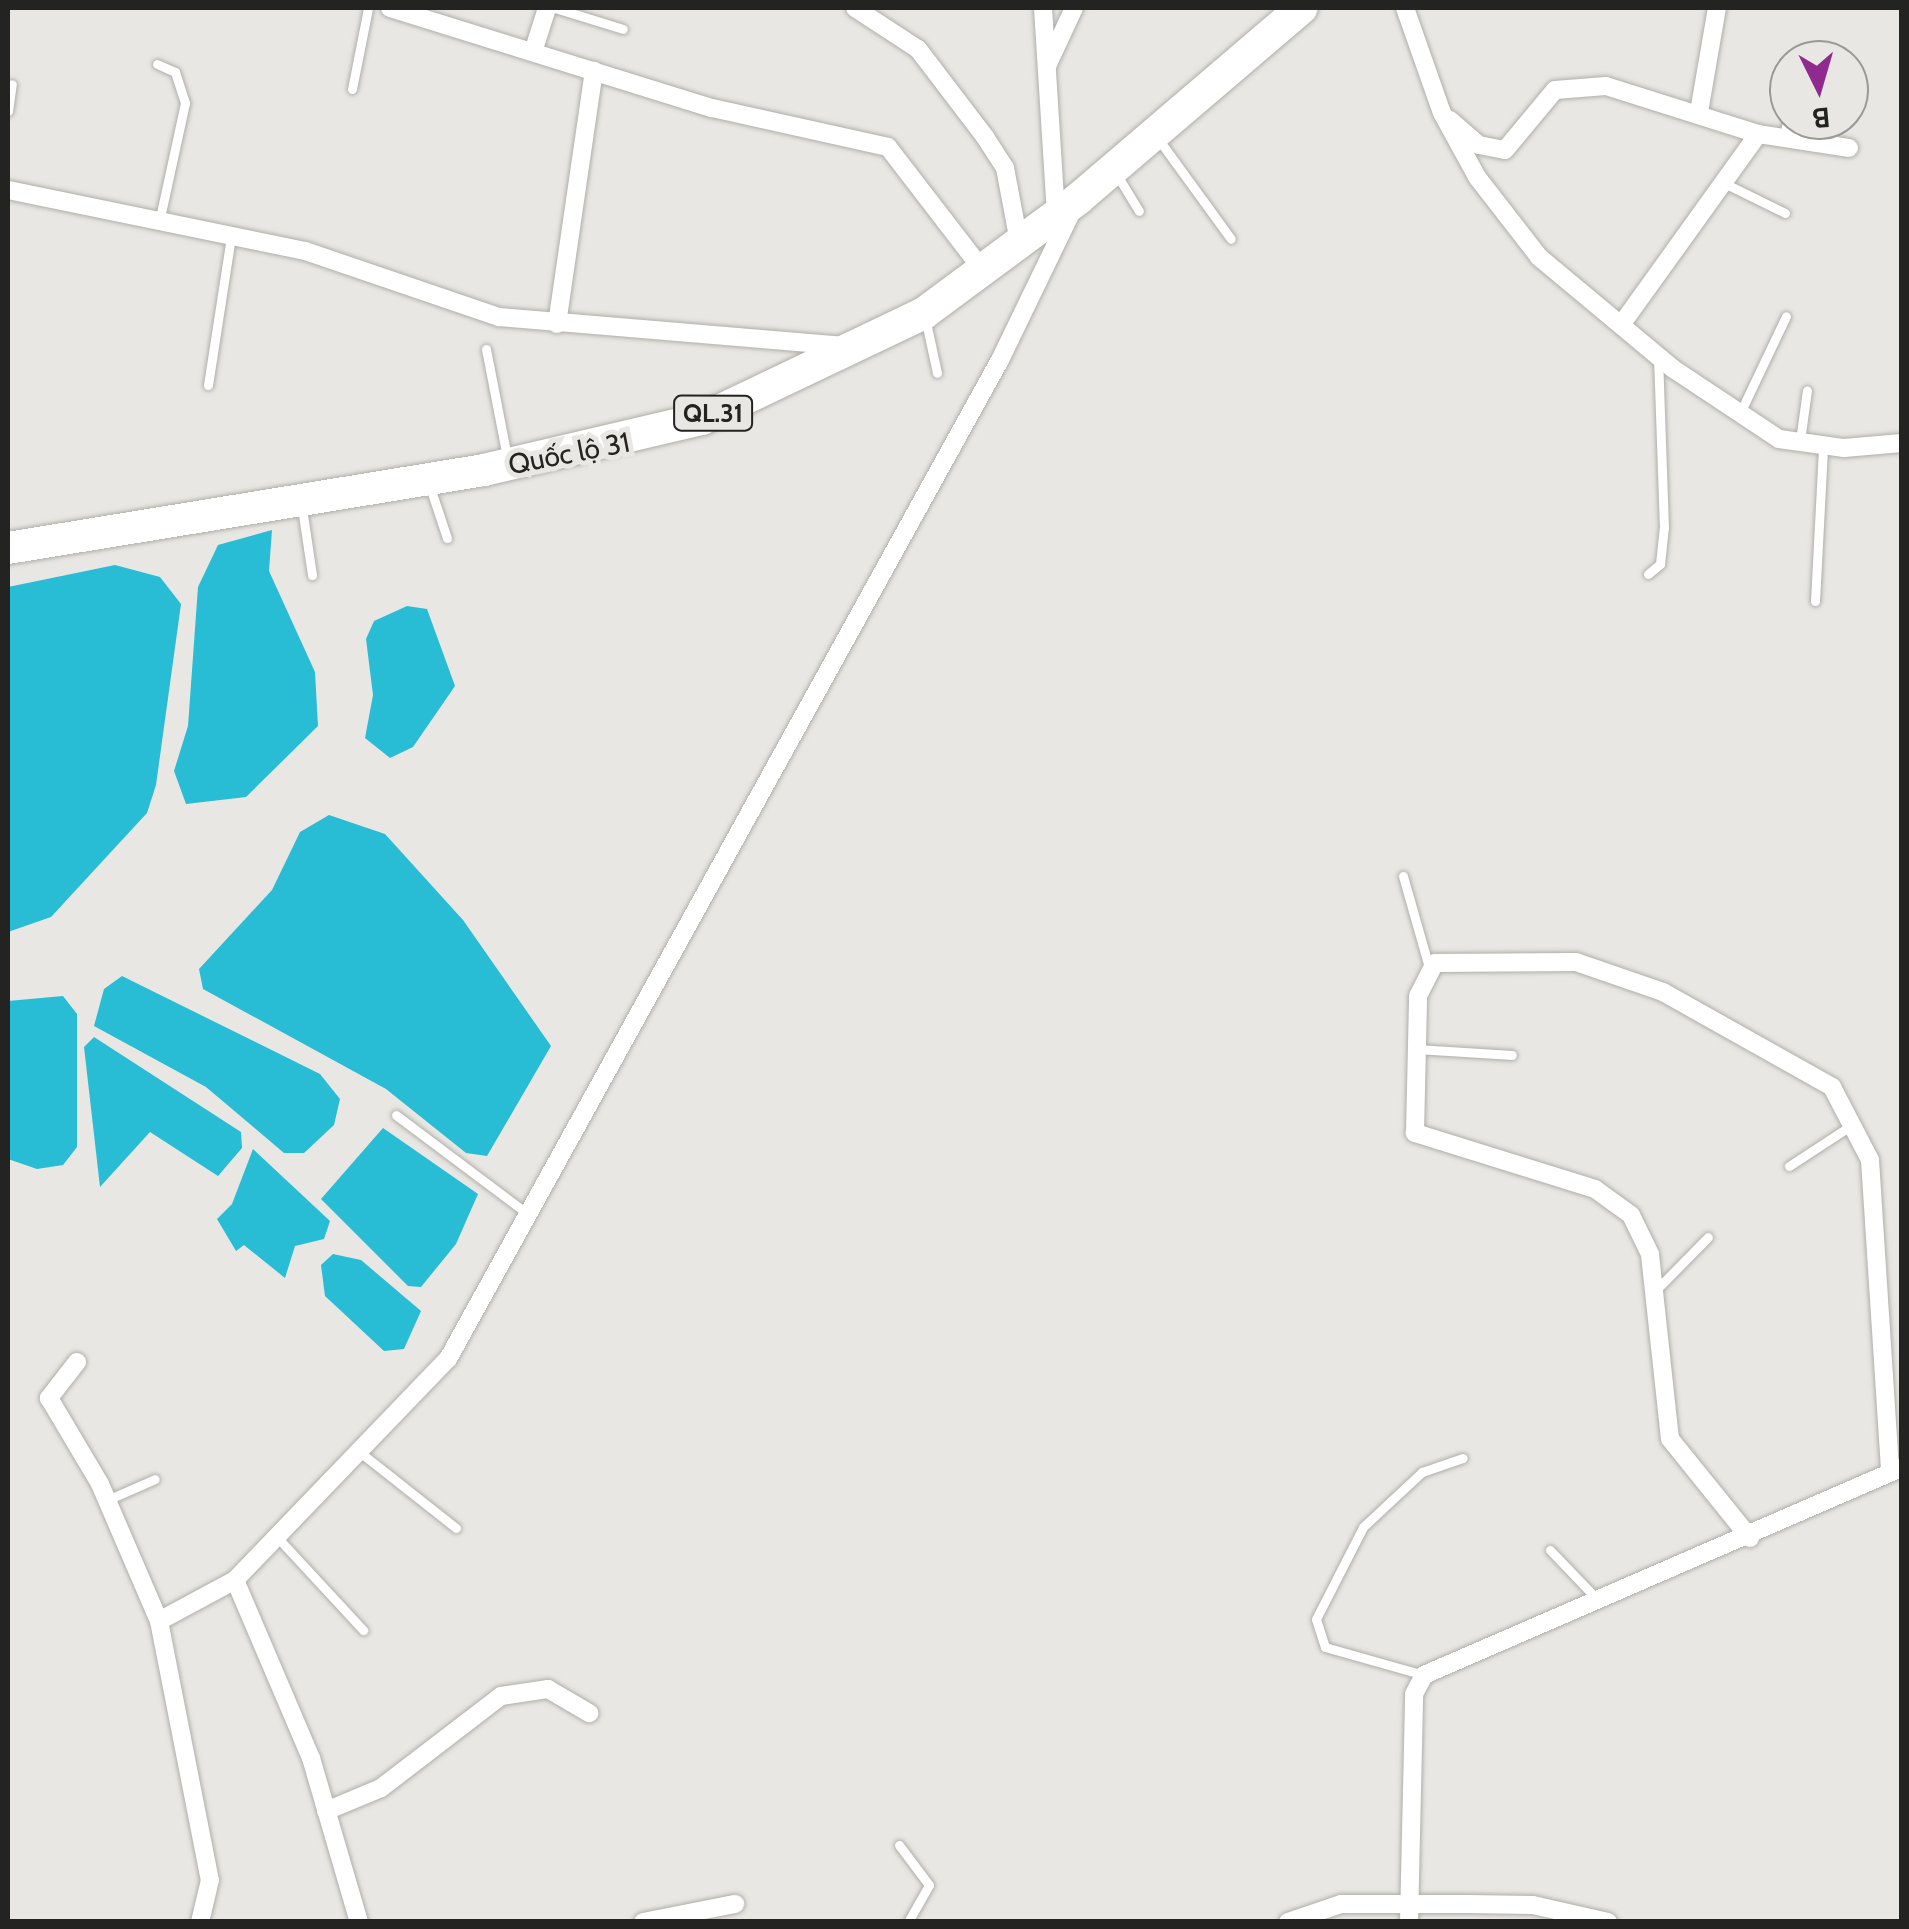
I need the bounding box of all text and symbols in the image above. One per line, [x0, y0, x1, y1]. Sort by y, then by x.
north arrow [1769, 40, 1869, 140]
text: B [1811, 100, 1832, 136]
road number: QL.31 [673, 393, 753, 433]
street label: Quốc lộ 31 [505, 425, 633, 481]

